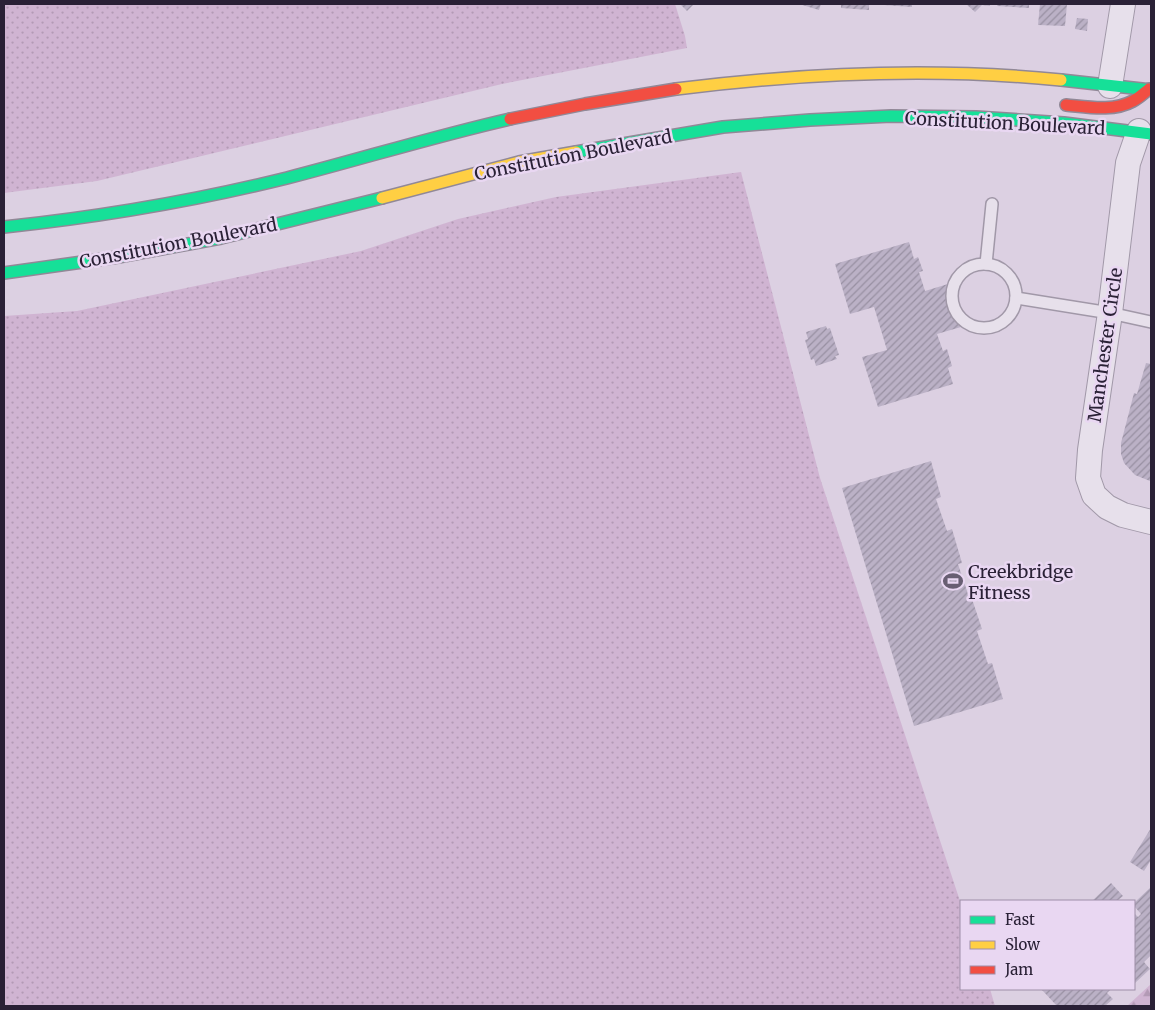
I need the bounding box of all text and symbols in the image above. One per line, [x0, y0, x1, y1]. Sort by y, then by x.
street label: Constitution Boulevard [904, 106, 1106, 140]
street label: Constitution Boulevard [472, 125, 674, 185]
street label: Constitution Boulevard [77, 213, 279, 273]
street label: Manchester Circle [1083, 266, 1127, 424]
place label: Creekbridge Fitness [968, 560, 1073, 604]
sports icon: Creekbridge Fitness [942, 570, 964, 592]
legend [960, 900, 1135, 990]
text: Fast [1005, 910, 1035, 929]
text: Slow [1005, 935, 1040, 954]
text: Jam [1004, 960, 1033, 979]

